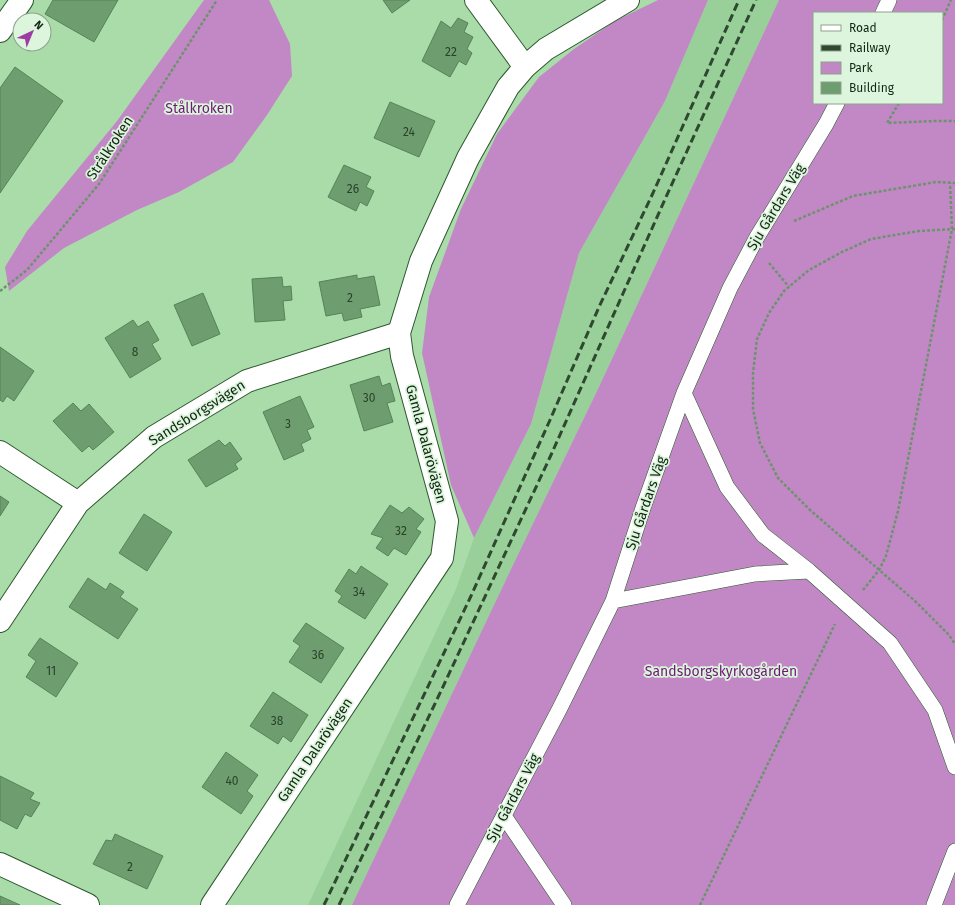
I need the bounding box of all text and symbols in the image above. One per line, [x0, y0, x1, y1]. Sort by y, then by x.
north arrow [12, 12, 52, 52]
legend [813, 12, 943, 104]
text: N [31, 18, 46, 32]
text: Road [849, 21, 877, 35]
text: Railway [849, 41, 890, 55]
house number: 22 [445, 45, 457, 59]
text: Park [849, 61, 873, 75]
text: Building [849, 81, 895, 95]
park label: Stålkroken [165, 100, 233, 117]
street label: Strålkroken [83, 113, 137, 183]
house number: 24 [403, 125, 416, 139]
street label: Sju Gårdars Väg [743, 160, 809, 253]
house number: 26 [347, 182, 359, 196]
house number: 2 [347, 291, 353, 305]
house number: 8 [132, 345, 139, 359]
street label: Sandsborgsvägen [146, 376, 248, 450]
street label: Gamla Dalarövägen [402, 383, 450, 505]
house number: 30 [363, 391, 376, 405]
house number: 3 [285, 417, 291, 431]
street label: Sju Gårdars Väg [622, 453, 670, 552]
house number: 32 [395, 524, 407, 538]
house number: 34 [353, 585, 366, 599]
house number: 36 [312, 648, 324, 662]
park label: Sandsborgskyrkogården [645, 663, 797, 680]
house number: 11 [46, 664, 56, 678]
street label: Gamla Dalarövägen [274, 695, 356, 805]
house number: 38 [271, 714, 284, 728]
street label: Sju Gårdars Väg [482, 750, 544, 845]
house number: 40 [225, 774, 239, 788]
house number: 2 [127, 860, 133, 874]

